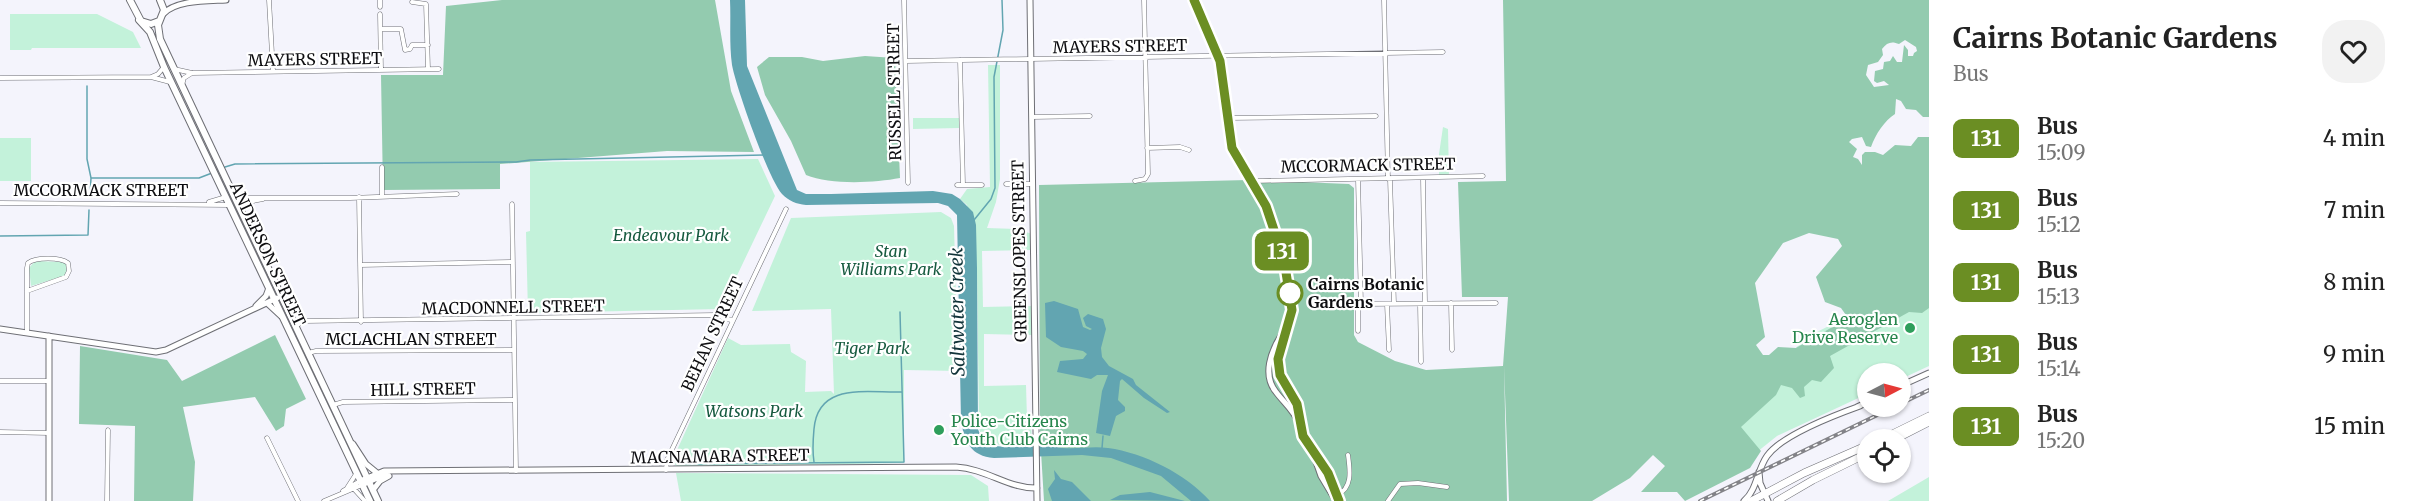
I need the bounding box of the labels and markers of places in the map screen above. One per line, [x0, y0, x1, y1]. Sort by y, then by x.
place label: Cairns Botanic Gardens [1308, 274, 1424, 312]
marker: Cairns Botanic Gardens [1277, 280, 1303, 306]
place label: Aeroglen Drive Reserve [1792, 309, 1898, 347]
marker: Aeroglen Drive Reserve [1903, 321, 1917, 335]
place label: Police-Citizens Youth Club Cairns [950, 411, 1088, 449]
marker: Police-Citizens Youth Club Cairns [932, 423, 946, 437]

